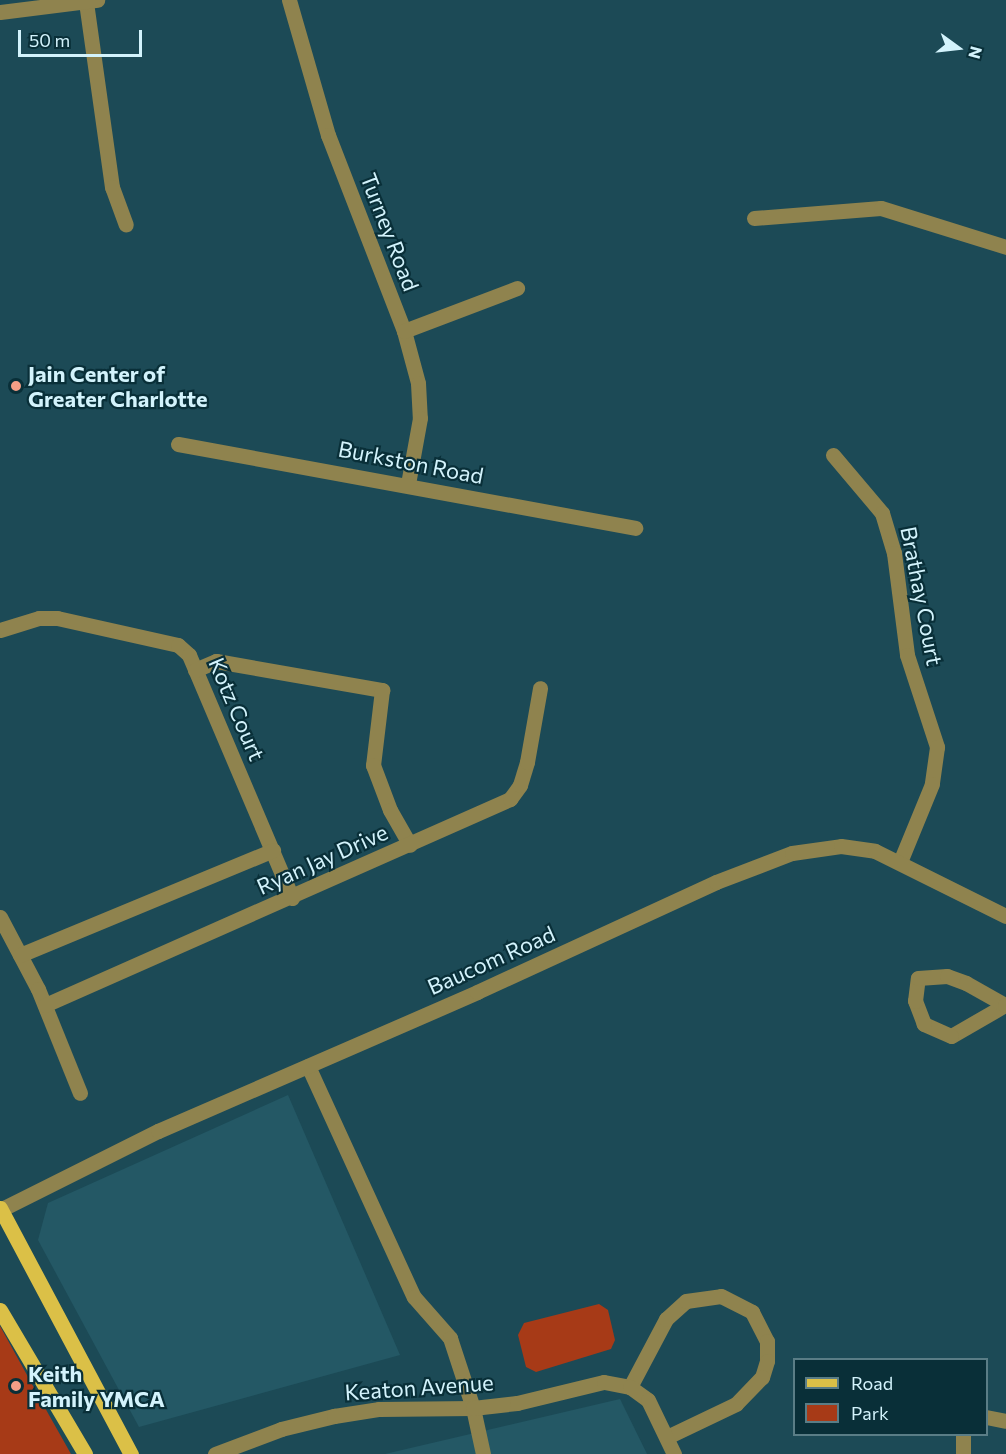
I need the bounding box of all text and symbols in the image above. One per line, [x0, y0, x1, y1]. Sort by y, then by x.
scale bar [21, 18, 146, 56]
north arrow [928, 18, 988, 78]
text: 50 m [29, 29, 70, 51]
text: N [965, 45, 987, 61]
street label: Turney Road [355, 169, 425, 295]
place label: Jain Center of Greater Charlotte [28, 360, 208, 412]
marker: Jain Center of Greater Charlotte [9, 379, 23, 393]
street label: Burkston Road [336, 435, 486, 489]
street label: Brathay Court [896, 524, 948, 668]
street label: Kotz Court [203, 653, 271, 765]
street label: Ryan Jay Drive [252, 818, 392, 900]
street label: Baucom Road [423, 920, 559, 1000]
legend [793, 1358, 988, 1436]
place label: Keith Family YMCA [28, 1360, 165, 1412]
street label: Keaton Avenue [344, 1369, 494, 1405]
text: Road [851, 1372, 893, 1394]
marker: Keith Family YMCA [9, 1379, 23, 1393]
text: Park [851, 1402, 889, 1424]

